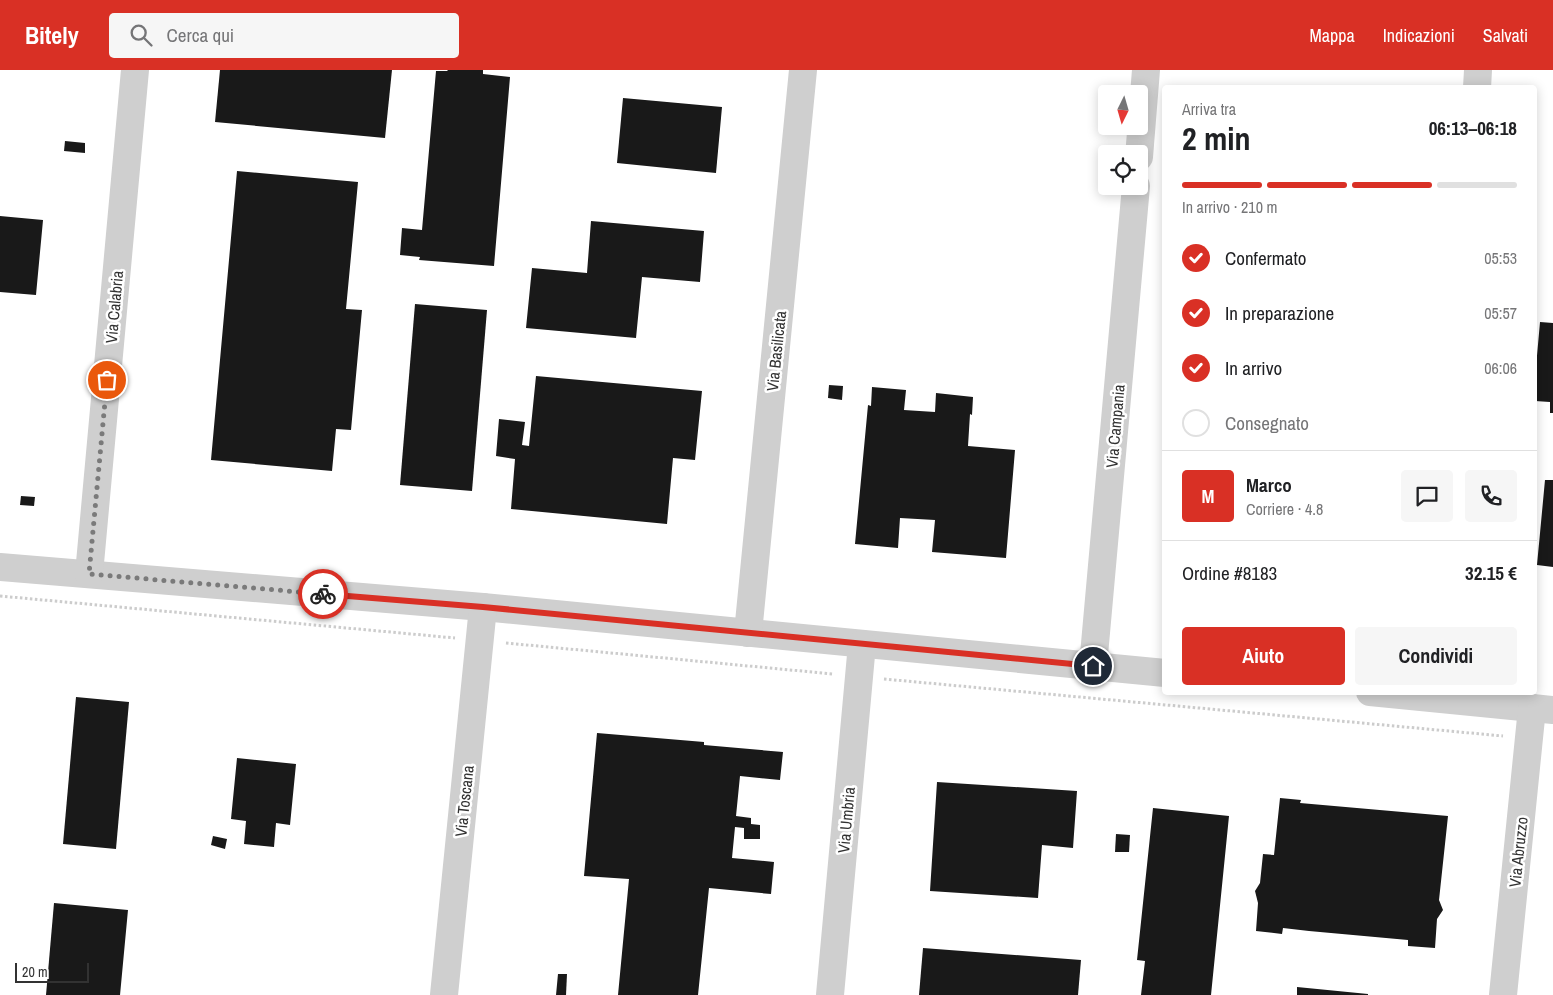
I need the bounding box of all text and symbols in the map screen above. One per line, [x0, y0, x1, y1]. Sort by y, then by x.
search box [109, 13, 459, 58]
text: Bitely [25, 19, 79, 51]
icon: search [127, 21, 155, 49]
text: Cerca qui [167, 22, 234, 48]
text: Mappa [1310, 23, 1355, 48]
text: Indicazioni [1383, 23, 1455, 48]
text: Salvati [1483, 23, 1528, 48]
north arrow [1098, 85, 1148, 135]
map controls [1098, 85, 1148, 195]
text: Arriva tra [1182, 98, 1236, 120]
text: 06:13–06:18 [1429, 115, 1517, 141]
text: 2 min [1182, 117, 1251, 160]
button: locate [1098, 145, 1148, 195]
text: In arrivo · 210 m [1182, 196, 1278, 218]
icon: check [1182, 244, 1210, 272]
text: Confermato [1225, 245, 1306, 271]
text: 05:53 [1484, 247, 1517, 269]
street label: Via Calabria [100, 269, 128, 344]
icon: check [1182, 299, 1210, 327]
text: In preparazione [1225, 300, 1334, 326]
text: 05:57 [1484, 302, 1517, 324]
street label: Via Basilicata [761, 309, 791, 392]
icon: check [1182, 354, 1210, 382]
text: In arrivo [1225, 355, 1282, 381]
text: 06:06 [1484, 357, 1517, 379]
pin [86, 359, 128, 401]
icon: bag [93, 366, 121, 394]
street label: Via Campania [1100, 383, 1130, 469]
text: Consegnato [1225, 410, 1309, 436]
button: chat [1401, 470, 1453, 522]
button: phone [1465, 470, 1517, 522]
text: Marco [1246, 472, 1292, 498]
text: M [1202, 483, 1214, 509]
text: Corriere · 4.8 [1246, 498, 1323, 520]
text: Ordine #8183 [1182, 560, 1277, 586]
text: 32.15 € [1465, 560, 1517, 586]
courier [298, 569, 348, 619]
icon: bike [309, 580, 337, 608]
button: Aiuto [1182, 627, 1345, 685]
button: Condividi [1355, 627, 1517, 685]
pin [1072, 645, 1114, 687]
icon: home [1079, 652, 1107, 680]
street label: Via Toscana [449, 763, 479, 838]
street label: Via Umbria [832, 785, 860, 854]
street label: Via Abruzzo [1503, 816, 1533, 888]
scale bar [15, 960, 89, 983]
text: 20 m [22, 963, 48, 981]

